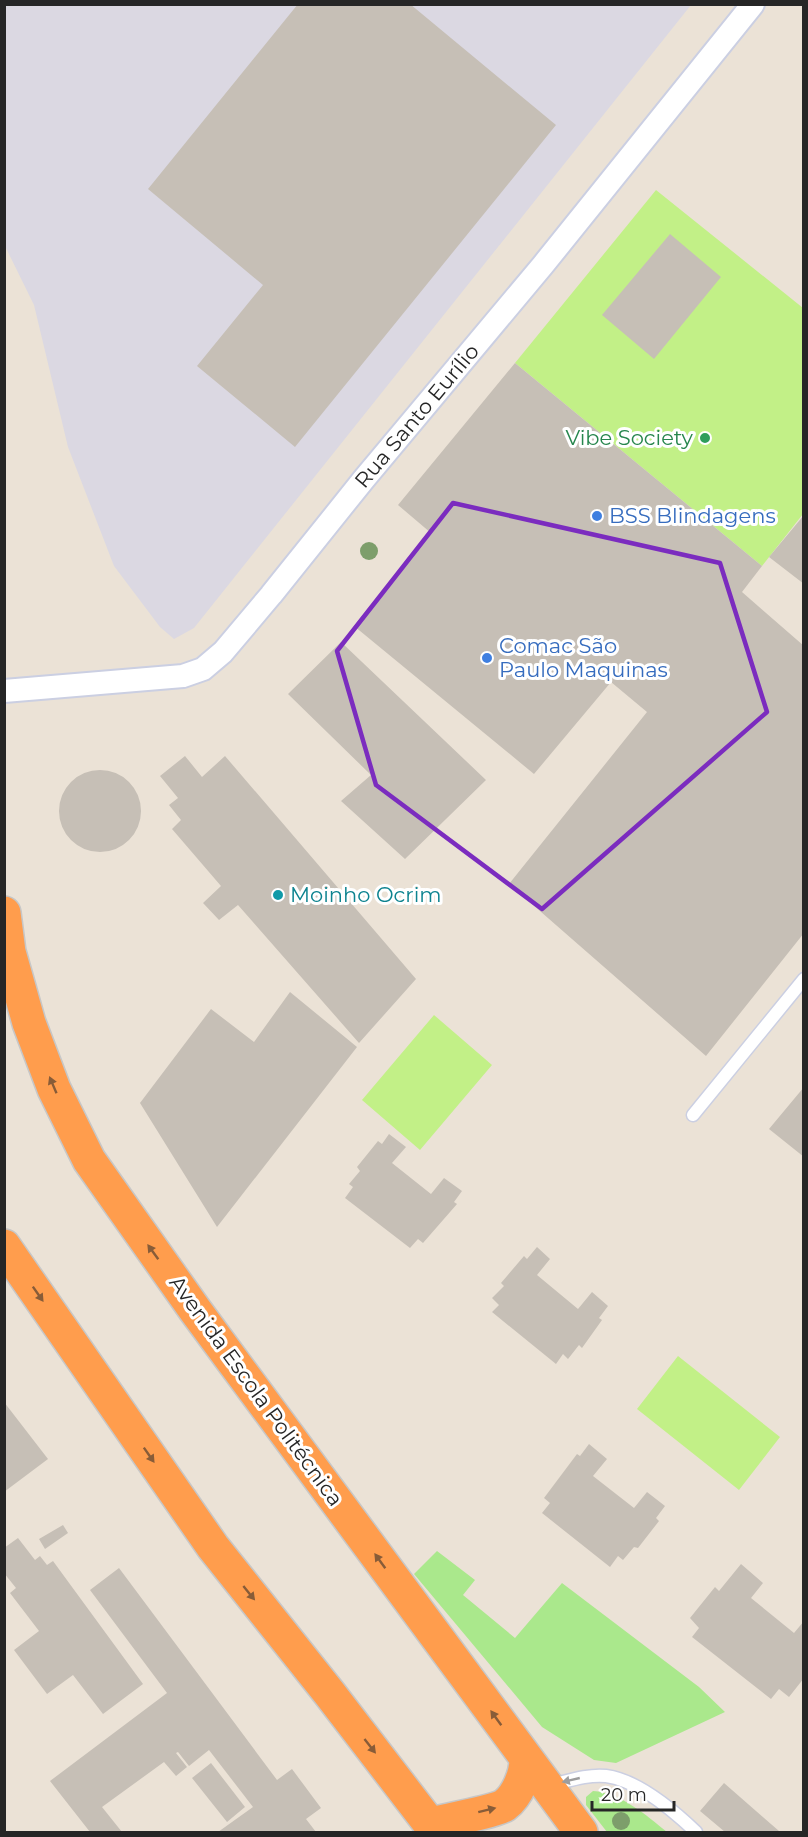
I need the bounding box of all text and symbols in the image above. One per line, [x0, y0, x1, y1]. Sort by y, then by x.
street label: Rua Santo Eurílio [349, 339, 484, 493]
place label: Vibe Society [565, 425, 694, 450]
marker: Vibe Society [698, 431, 712, 445]
place label: BSS Blindagens [609, 503, 776, 528]
marker: BSS Blindagens [590, 509, 604, 523]
place label: Comac São Paulo Maquinas [499, 633, 668, 682]
marker: Comac São Paulo Maquinas [480, 651, 494, 665]
place label: Moinho Ocrim [290, 882, 442, 907]
marker: Moinho Ocrim [271, 888, 285, 902]
one-way arrow [48, 1075, 58, 1093]
one-way arrow [147, 1244, 159, 1260]
street label: Avenida Escola Politécnica [164, 1271, 348, 1511]
one-way arrow [32, 1286, 44, 1302]
one-way arrow [143, 1446, 155, 1462]
one-way arrow [375, 1554, 387, 1569]
one-way arrow [243, 1585, 255, 1600]
one-way arrow [491, 1710, 503, 1725]
one-way arrow [364, 1737, 376, 1753]
scale bar [592, 1774, 674, 1812]
one-way arrow [562, 1776, 581, 1786]
text: 20 m [601, 1784, 647, 1806]
one-way arrow [478, 1804, 496, 1814]

